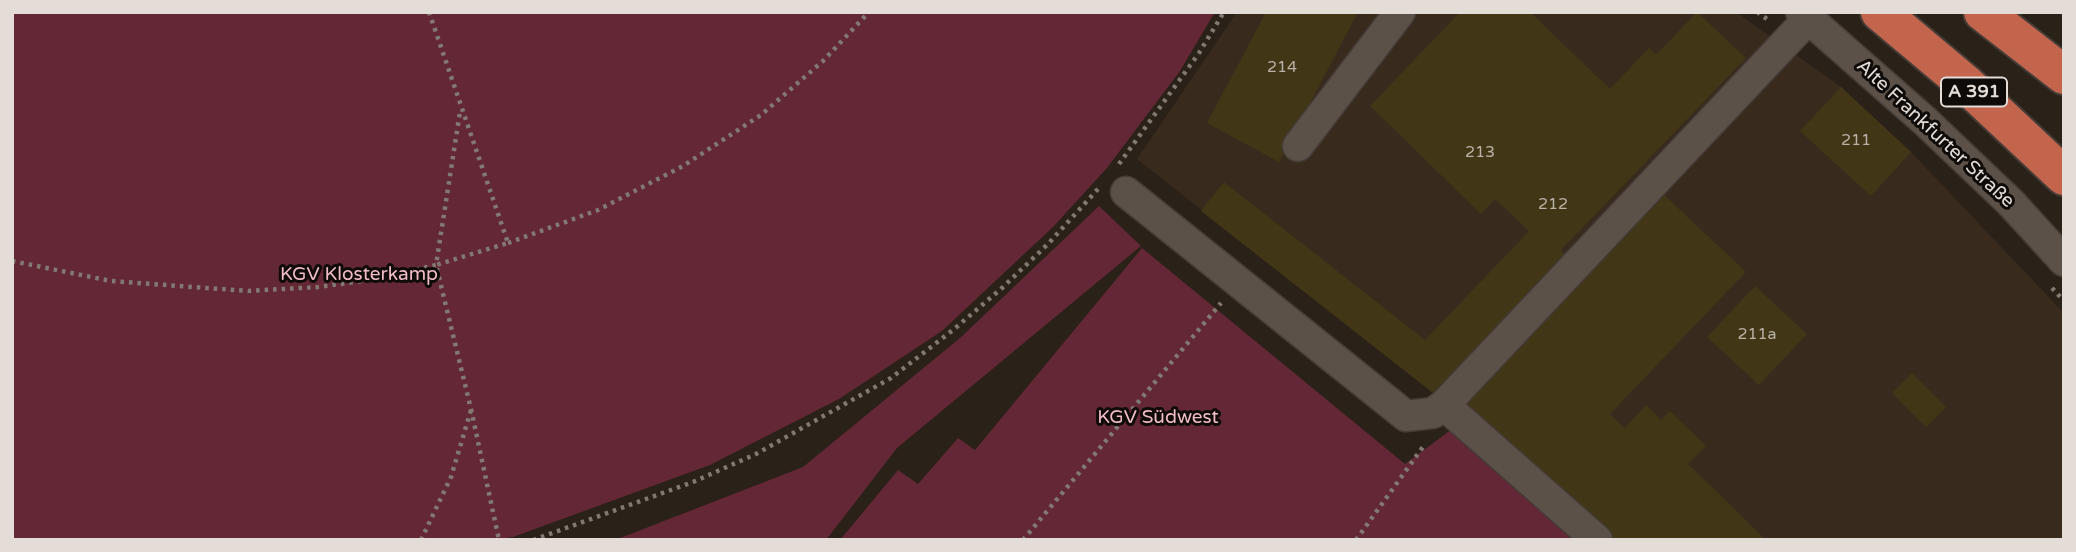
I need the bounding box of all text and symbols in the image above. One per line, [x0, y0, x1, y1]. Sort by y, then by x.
street label: Alte Frankfurter Straße [1851, 55, 2019, 213]
house number: 214 [1267, 58, 1297, 78]
road number: A 391 [1941, 78, 2007, 106]
house number: 211 [1841, 131, 1871, 151]
house number: 213 [1465, 143, 1495, 163]
house number: 212 [1538, 195, 1568, 215]
park label: KGV Klosterkamp [280, 264, 438, 286]
house number: 211a [1737, 325, 1777, 345]
park label: KGV Südwest [1097, 407, 1219, 429]

